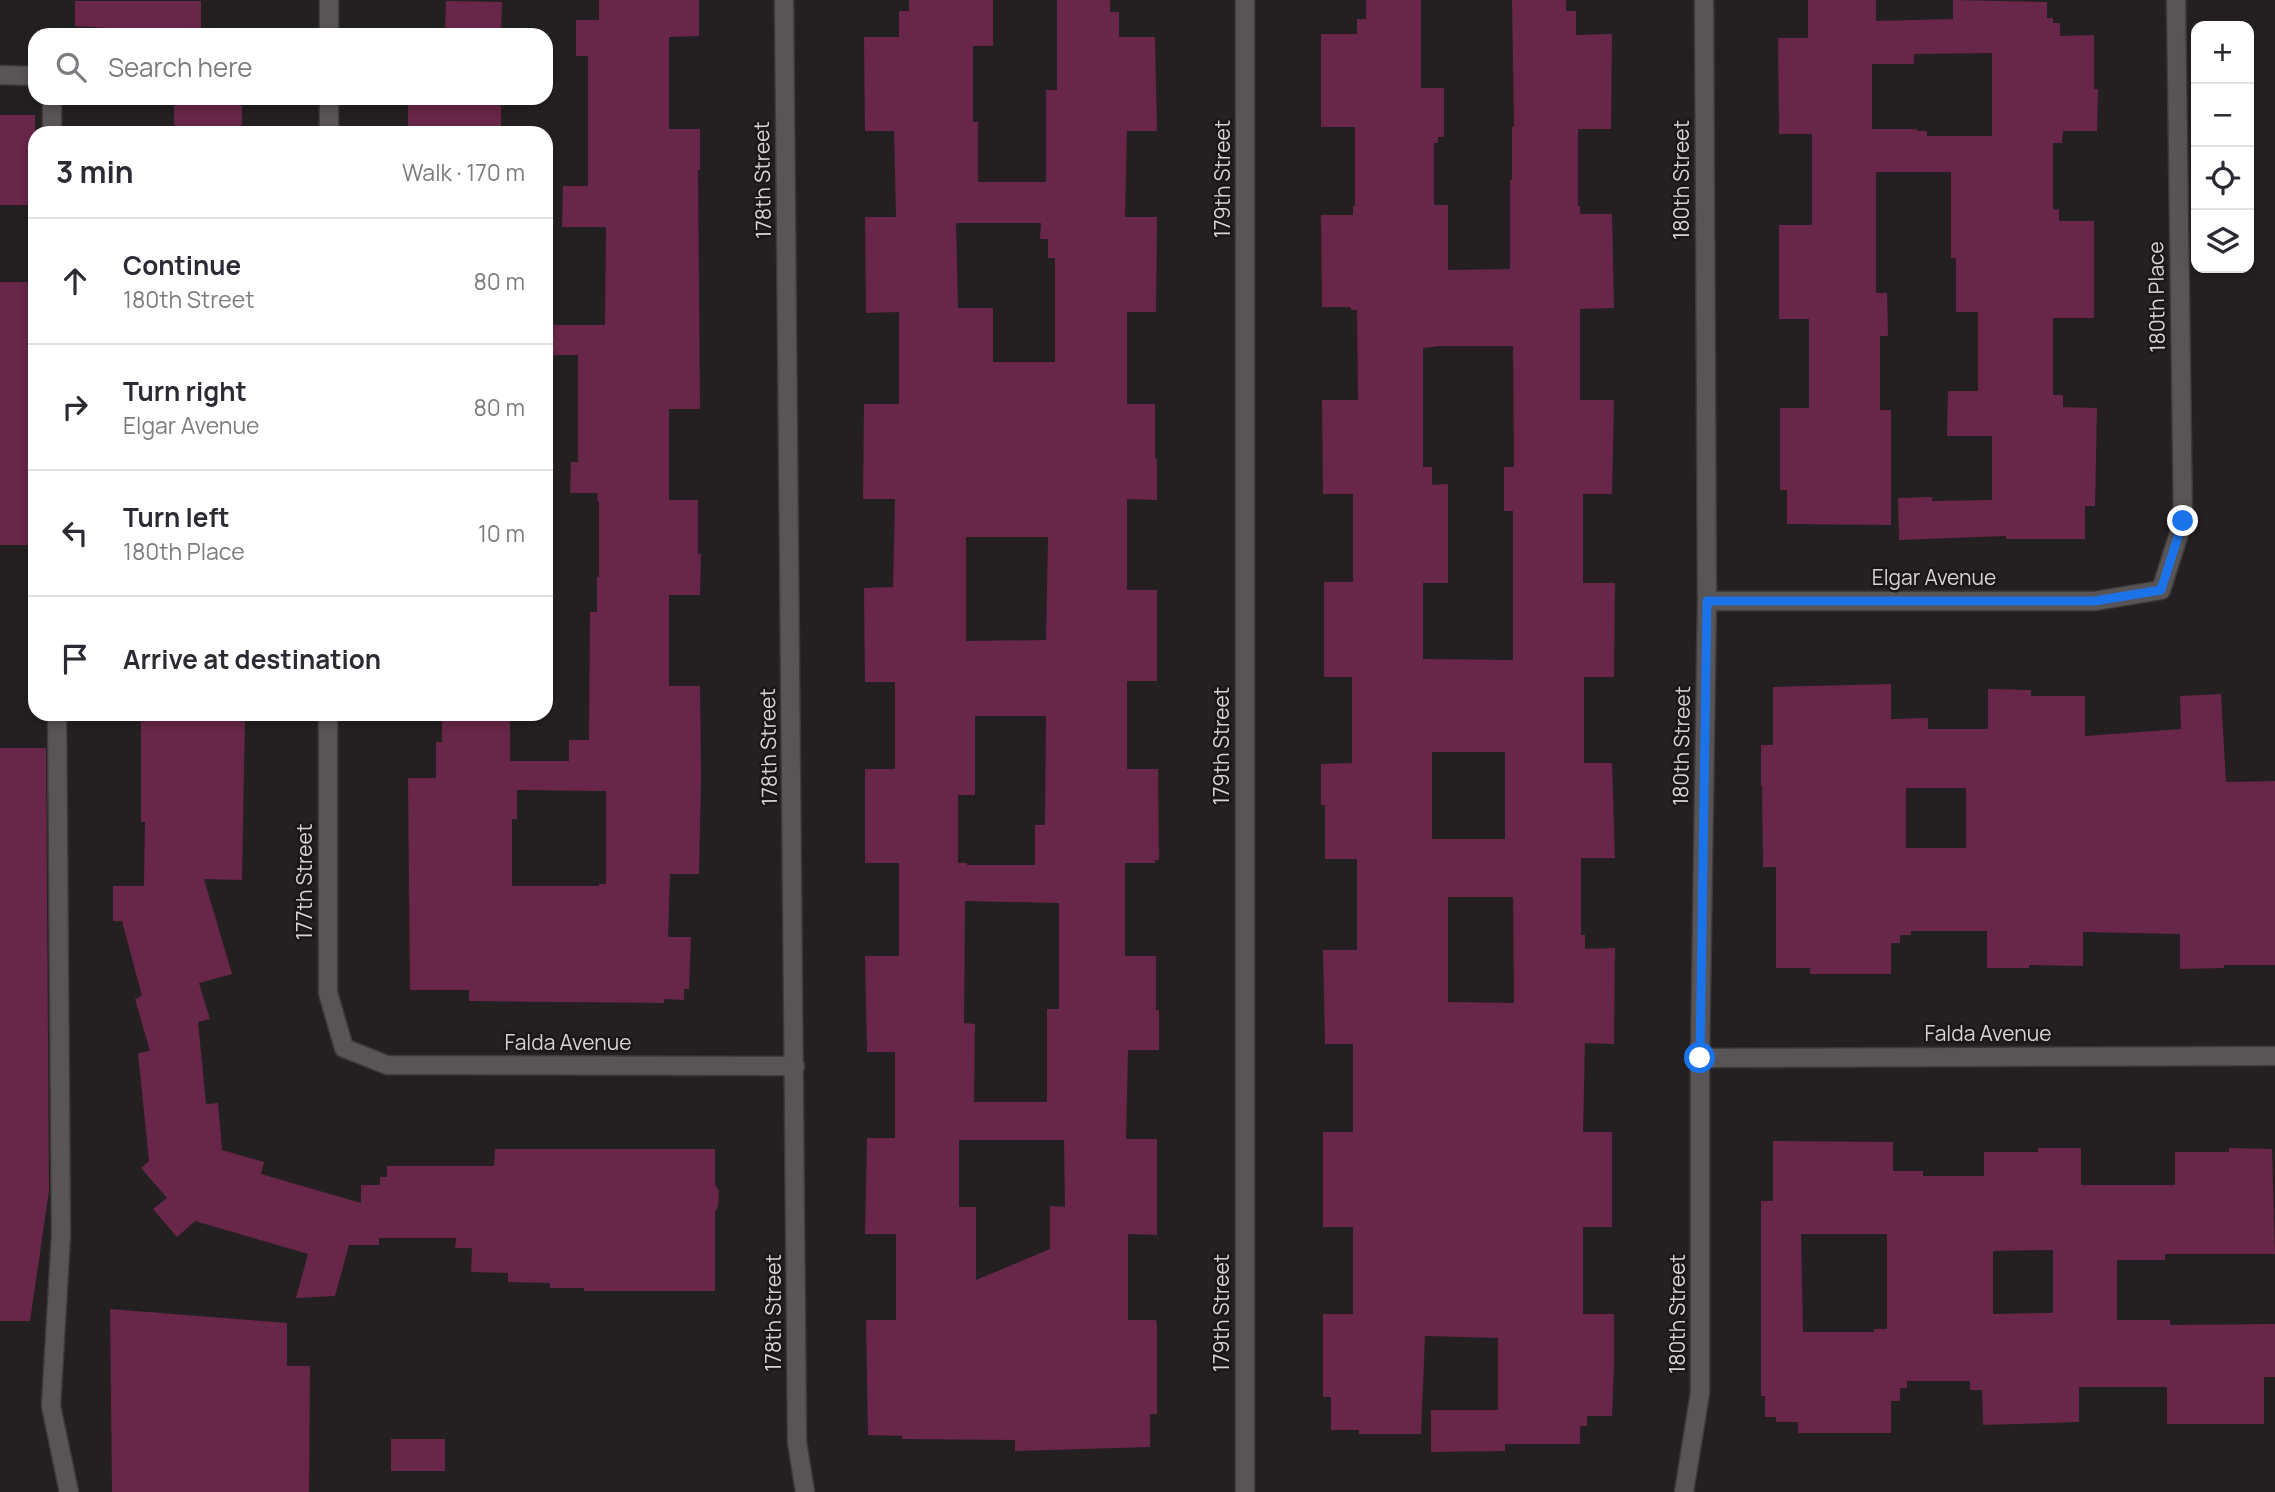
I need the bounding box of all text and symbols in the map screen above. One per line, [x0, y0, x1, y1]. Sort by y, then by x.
map controls [2191, 21, 2254, 273]
button: + [2191, 21, 2254, 84]
search box [28, 28, 553, 105]
icon: search [52, 48, 90, 86]
text: Search here [108, 49, 253, 85]
button: − [2191, 84, 2254, 147]
street label: 179th Street [1208, 120, 1236, 238]
street label: 180th Street [1667, 120, 1695, 240]
street label: 178th Street [747, 121, 777, 239]
button: locate [2191, 147, 2254, 210]
text: 3 min [56, 151, 134, 192]
text: Walk · 170 m [402, 156, 525, 188]
button: layers [2191, 210, 2254, 273]
street label: 180th Place [2141, 241, 2171, 353]
text: Continue [123, 247, 241, 283]
icon: ahead [56, 262, 94, 300]
text: 80 m [474, 265, 525, 297]
text: 180th Street [123, 283, 254, 315]
text: Turn right [123, 373, 247, 409]
icon: right [56, 388, 94, 426]
text: 80 m [474, 391, 525, 423]
text: Elgar Avenue [123, 409, 260, 441]
text: Turn left [123, 499, 230, 535]
route end [2167, 505, 2198, 536]
icon: left [56, 514, 94, 552]
text: 10 m [478, 517, 525, 549]
text: 180th Place [123, 535, 245, 567]
street label: Elgar Avenue [1872, 563, 1996, 591]
icon: arrive [56, 640, 94, 678]
text: Arrive at destination [123, 641, 381, 677]
street label: 180th Street [1666, 686, 1696, 806]
street label: 179th Street [1207, 687, 1235, 805]
street label: 178th Street [753, 688, 783, 806]
street label: 177th Street [290, 824, 318, 940]
street label: Falda Avenue [1925, 1019, 2051, 1047]
street label: Falda Avenue [505, 1028, 631, 1056]
route start [1684, 1042, 1715, 1073]
street label: 178th Street [759, 1254, 787, 1372]
street label: 179th Street [1207, 1254, 1235, 1372]
street label: 180th Street [1663, 1254, 1691, 1374]

